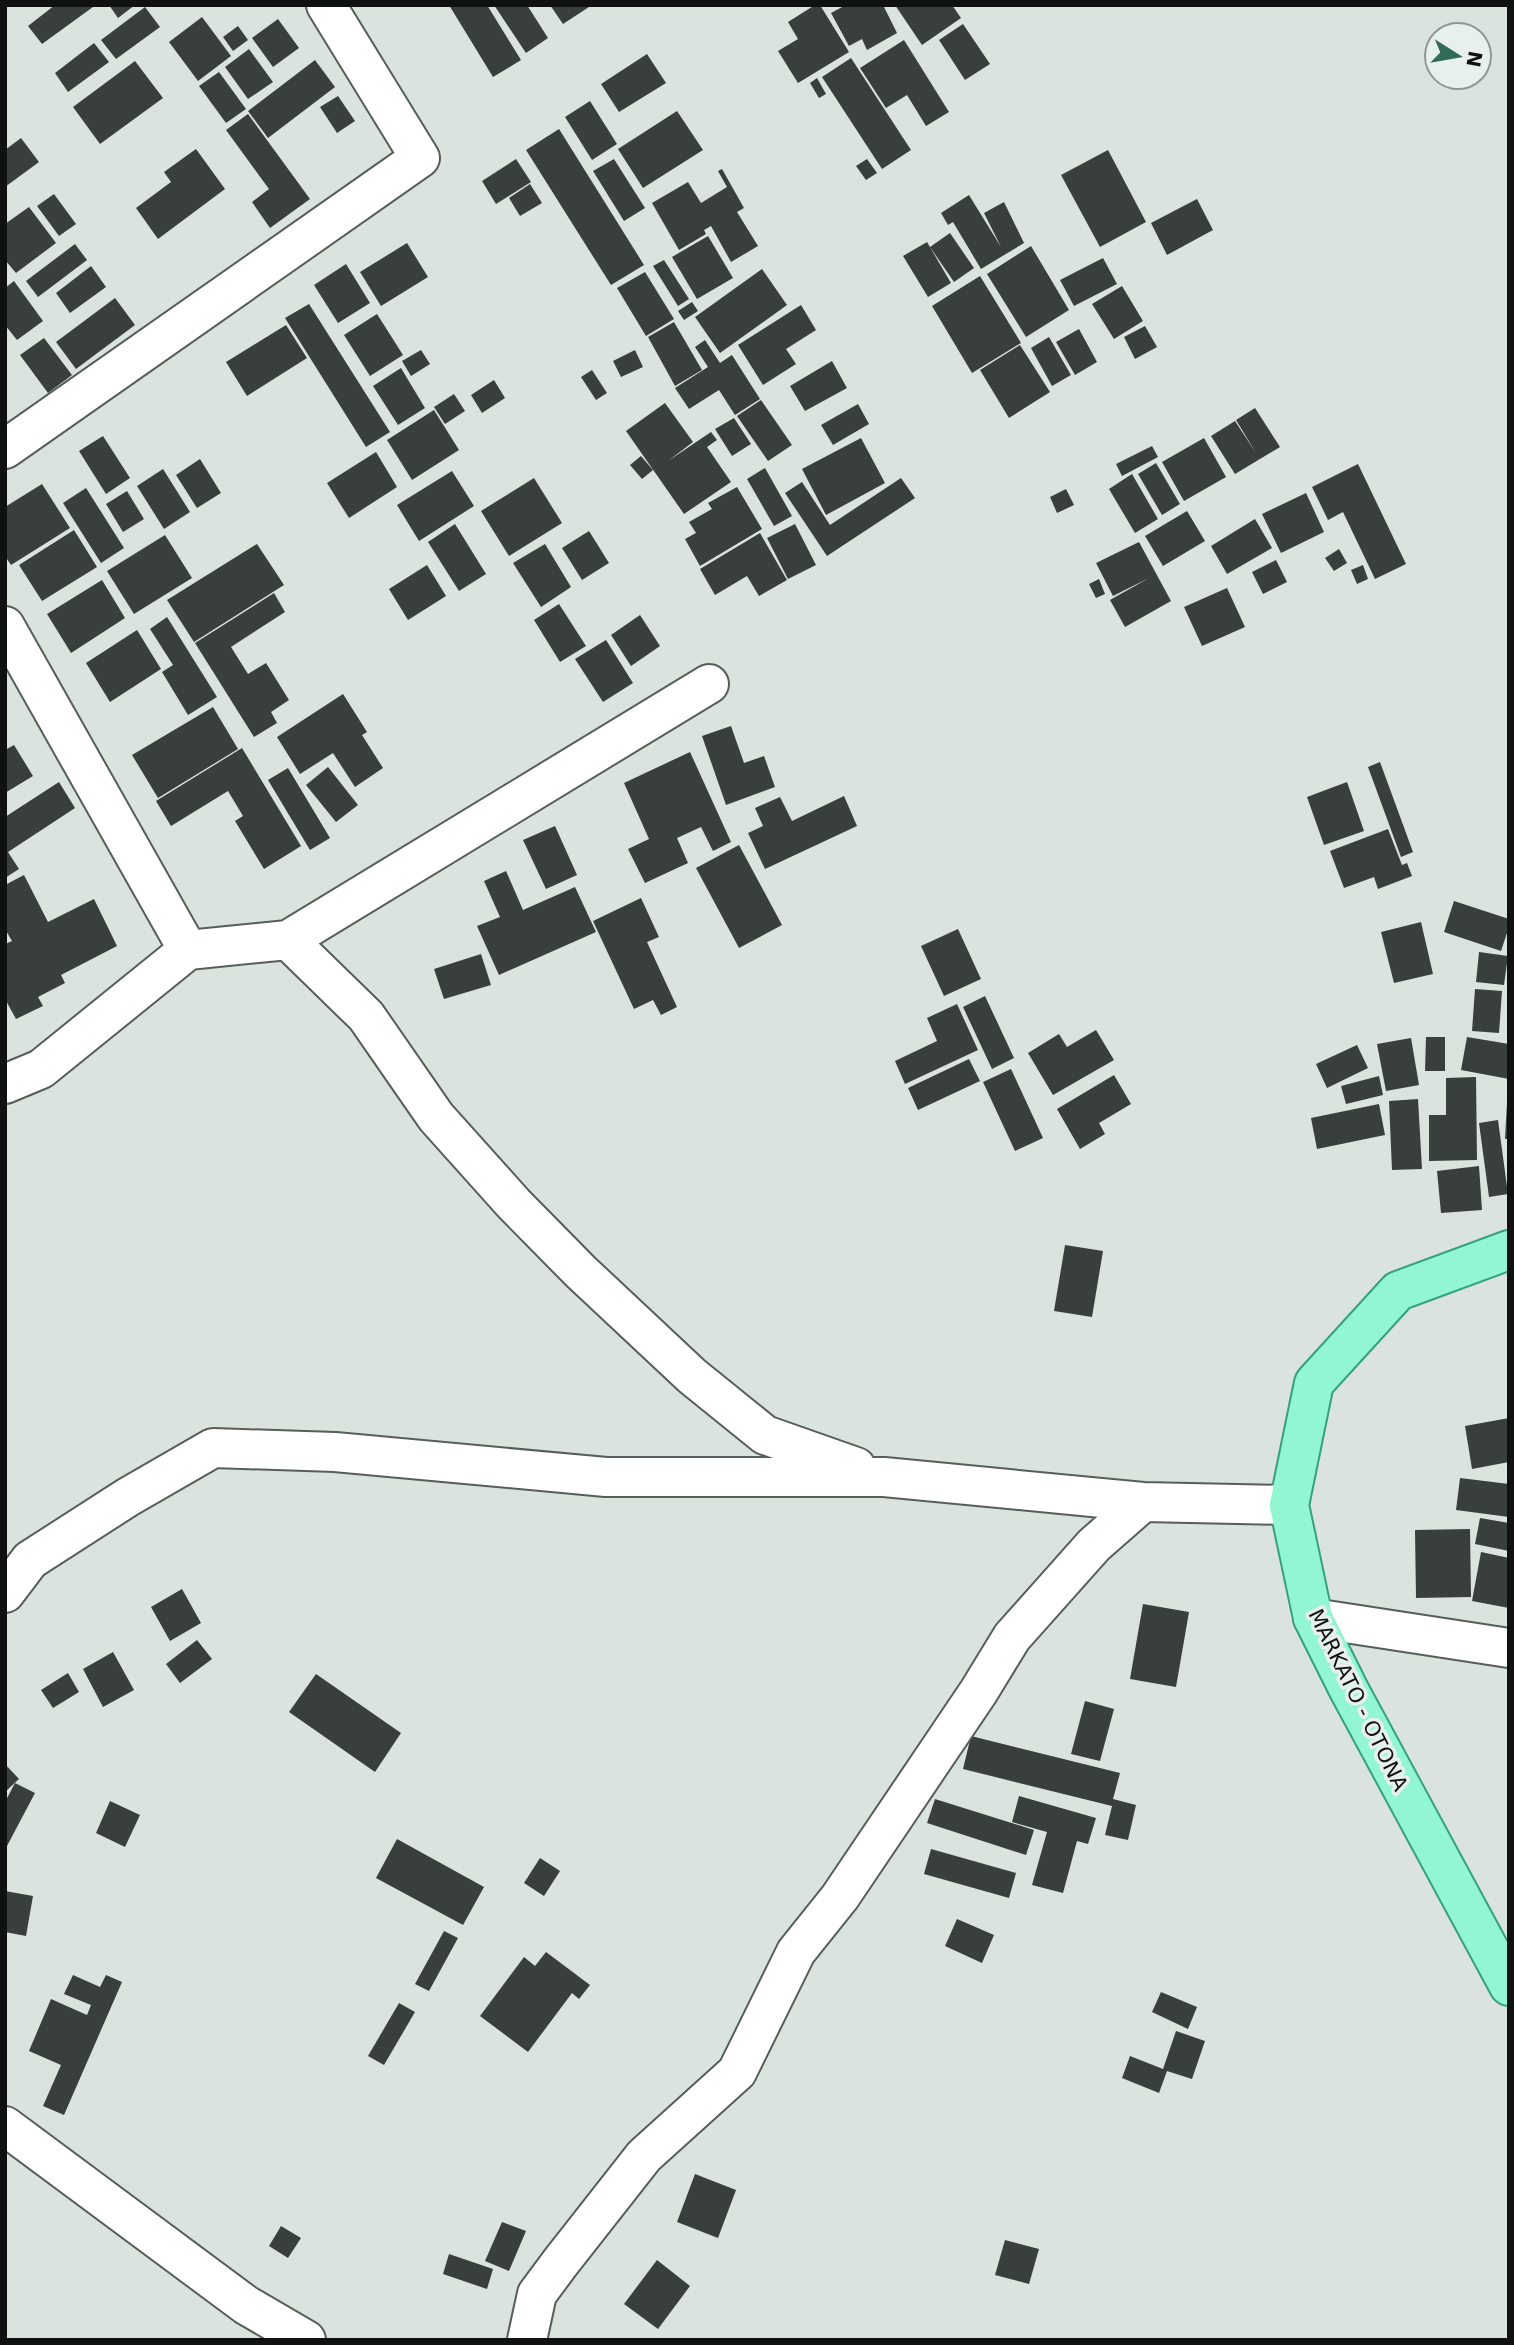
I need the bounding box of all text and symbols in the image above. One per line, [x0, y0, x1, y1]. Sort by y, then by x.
north arrow [1423, 21, 1493, 91]
text: N [1462, 49, 1487, 69]
street label: MARKATO - OTONA [1303, 1605, 1413, 1795]

